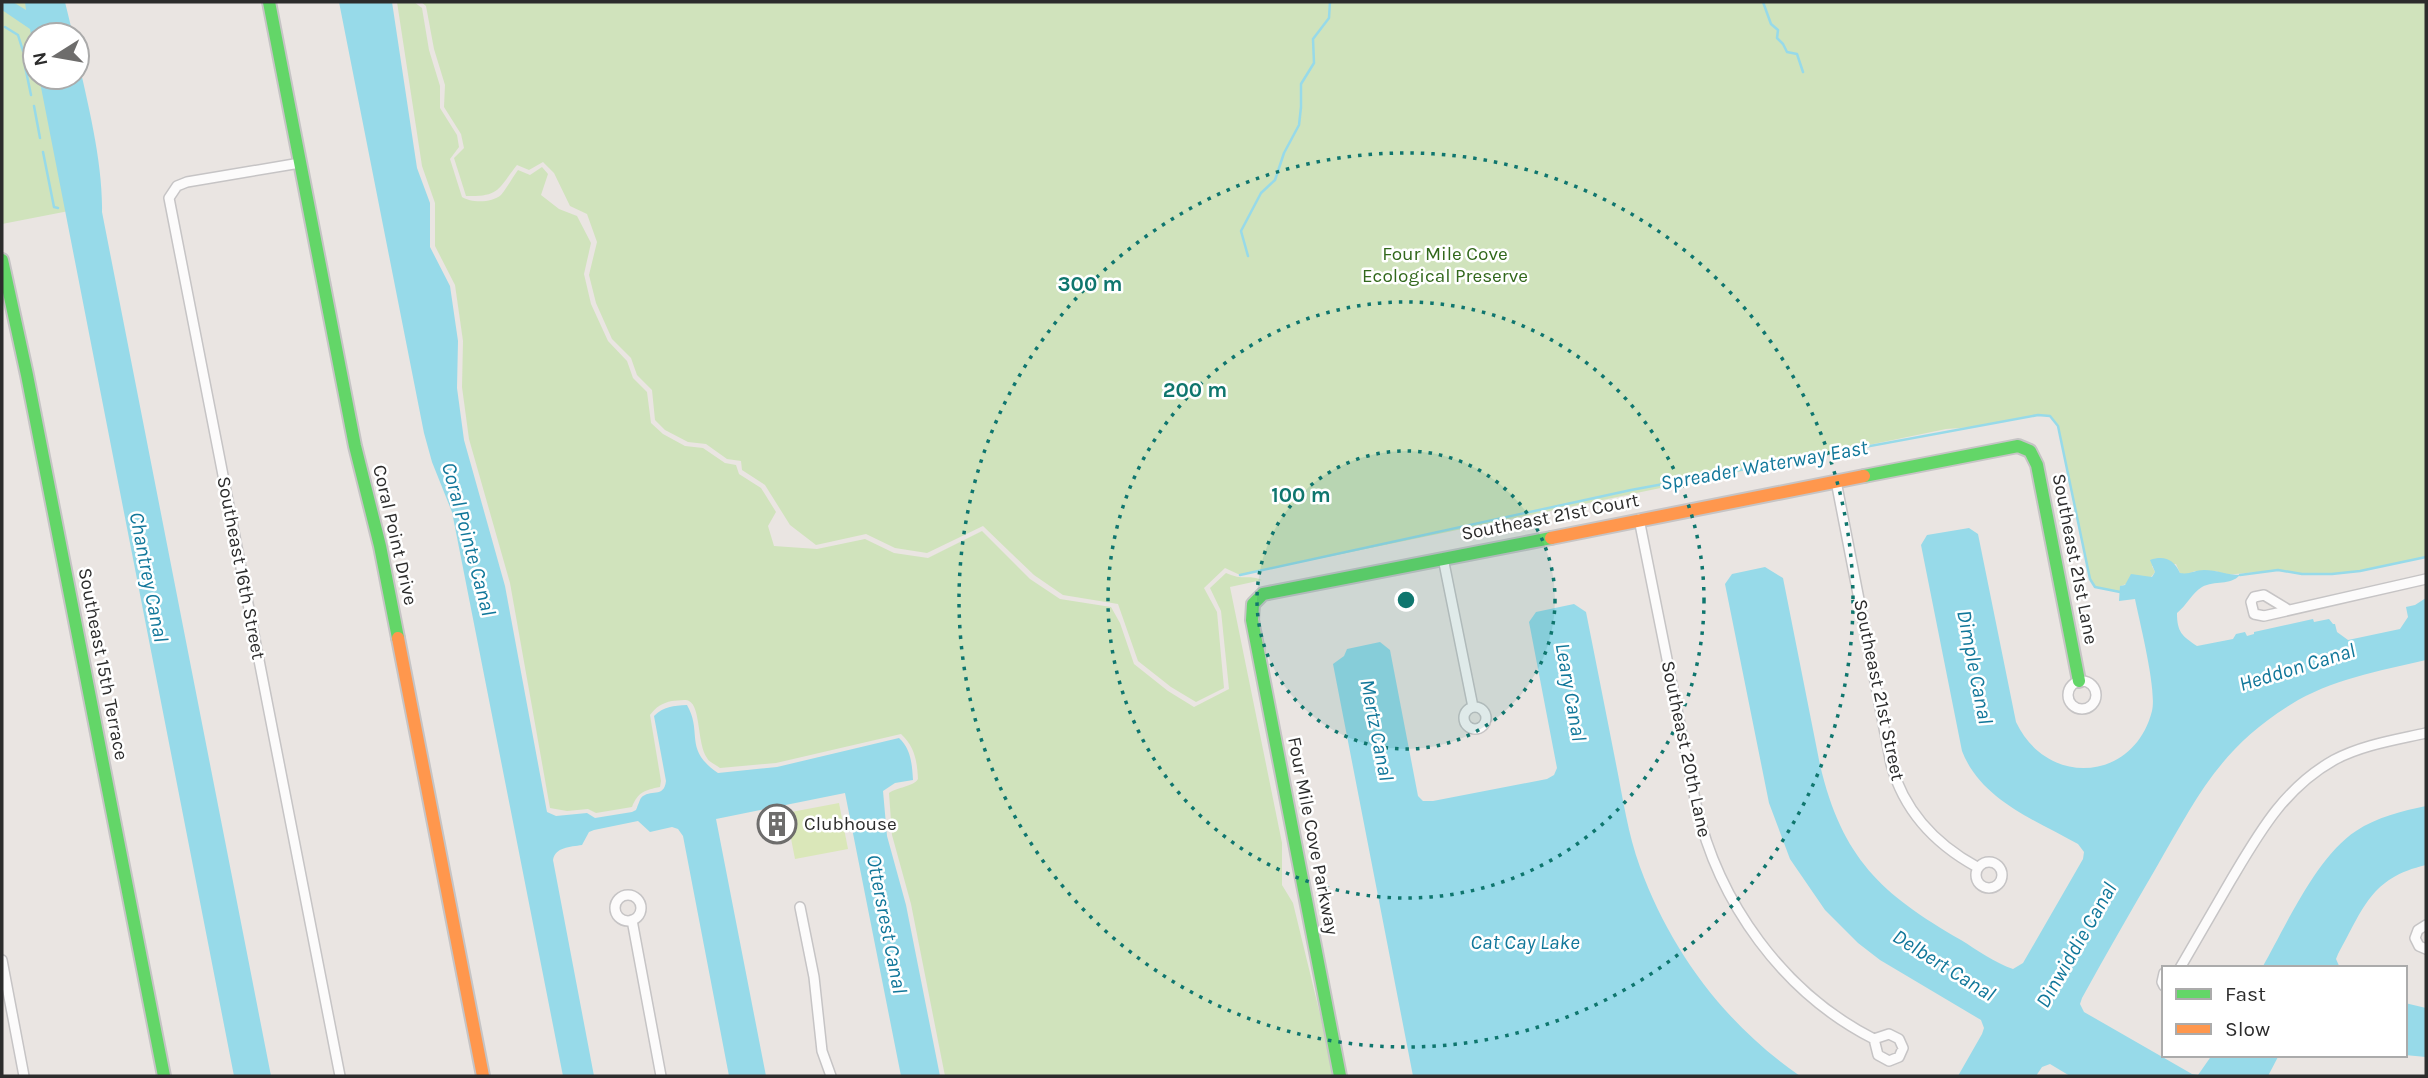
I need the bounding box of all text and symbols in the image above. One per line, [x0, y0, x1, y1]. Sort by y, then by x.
north arrow [21, 21, 91, 91]
text: N [28, 50, 52, 68]
park label: Four Mile Cove Ecological Preserve [1362, 243, 1528, 287]
text: 300 m [1058, 272, 1122, 296]
text: 200 m [1163, 378, 1227, 402]
water label: Spreader Waterway East [1659, 435, 1870, 495]
water label: Coral Pointe Canal [437, 460, 501, 618]
street label: Coral Point Drive [368, 463, 422, 607]
street label: Southeast 21st Lane [2048, 472, 2102, 646]
street label: Southeast 16th Street [212, 474, 270, 662]
text: 100 m [1271, 483, 1331, 507]
street label: Southeast 21st Court [1459, 489, 1641, 545]
water label: Chantrey Canal [125, 510, 173, 644]
street label: Southeast 15th Terrace [74, 566, 132, 762]
centre of rings [1394, 588, 1418, 612]
street label: Southeast 21st Street [1849, 597, 1909, 783]
water label: Dimple Canal [1952, 608, 1998, 726]
water label: Heddon Canal [2236, 638, 2358, 696]
water label: Leary Canal [1551, 641, 1591, 743]
street label: Southeast 20th Lane [1657, 659, 1715, 839]
water label: Mertz Canal [1355, 677, 1399, 783]
street label: Four Mile Cove Parkway [1283, 735, 1343, 937]
building icon: Clubhouse [756, 803, 798, 845]
place label: Clubhouse [804, 813, 897, 835]
water label: Ottersrest Canal [862, 852, 912, 996]
water label: Dinwiddie Canal [2030, 878, 2122, 1012]
water label: Delbert Canal [1888, 924, 2000, 1006]
water label: Cat Cay Lake [1470, 930, 1580, 954]
legend [2162, 966, 2407, 1057]
text: Fast [2225, 982, 2266, 1006]
text: Slow [2225, 1017, 2270, 1041]

